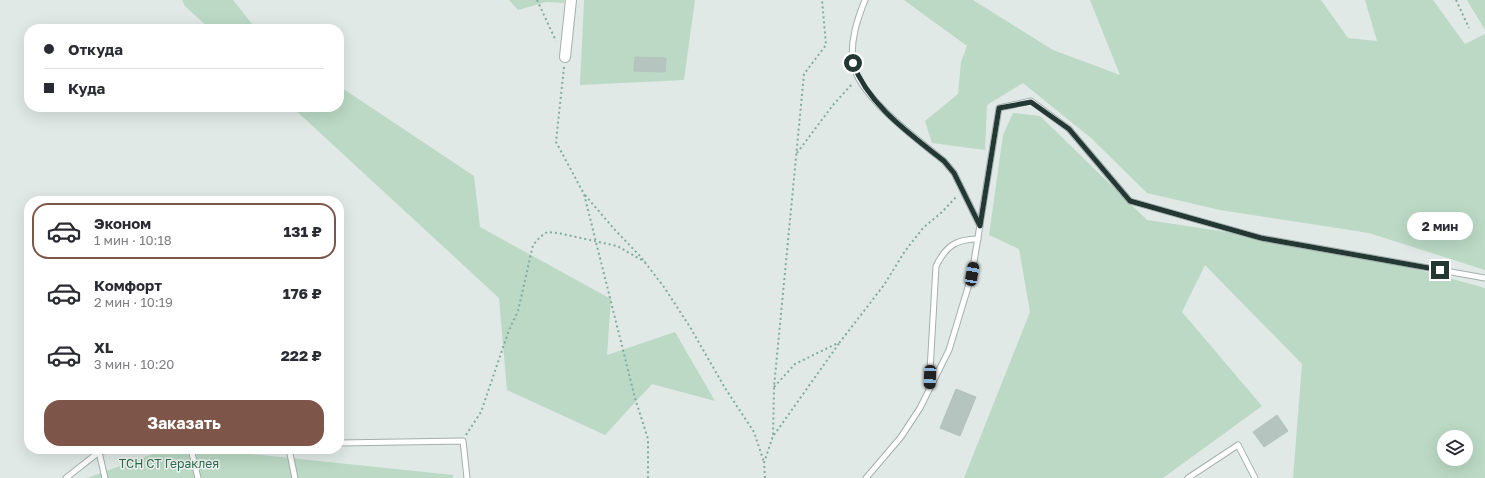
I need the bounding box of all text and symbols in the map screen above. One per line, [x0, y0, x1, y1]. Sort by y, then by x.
text: Откуда [68, 40, 123, 58]
route start [844, 54, 862, 72]
text: Куда [68, 79, 105, 97]
callout: 2 мин [1407, 212, 1473, 240]
icon: car [46, 213, 82, 249]
text: Эконом [94, 214, 151, 232]
text: 2 мин [1422, 218, 1458, 234]
text: 131 ₽ [284, 222, 322, 240]
text: 1 мин · 10:18 [94, 232, 172, 248]
car [964, 261, 980, 287]
route end [1431, 261, 1449, 279]
icon: car [46, 275, 82, 311]
text: Комфорт [94, 276, 162, 294]
text: 176 ₽ [283, 284, 322, 302]
text: 2 мин · 10:19 [94, 294, 173, 310]
icon: car [46, 337, 82, 373]
text: XL [94, 338, 113, 356]
text: 222 ₽ [281, 346, 322, 364]
text: 3 мин · 10:20 [94, 356, 174, 372]
car [924, 365, 936, 389]
button: Заказать [44, 400, 324, 446]
map controls [1437, 430, 1473, 466]
button: layers [1437, 430, 1473, 466]
park label: ТСН СТ Гераклея [119, 456, 219, 471]

